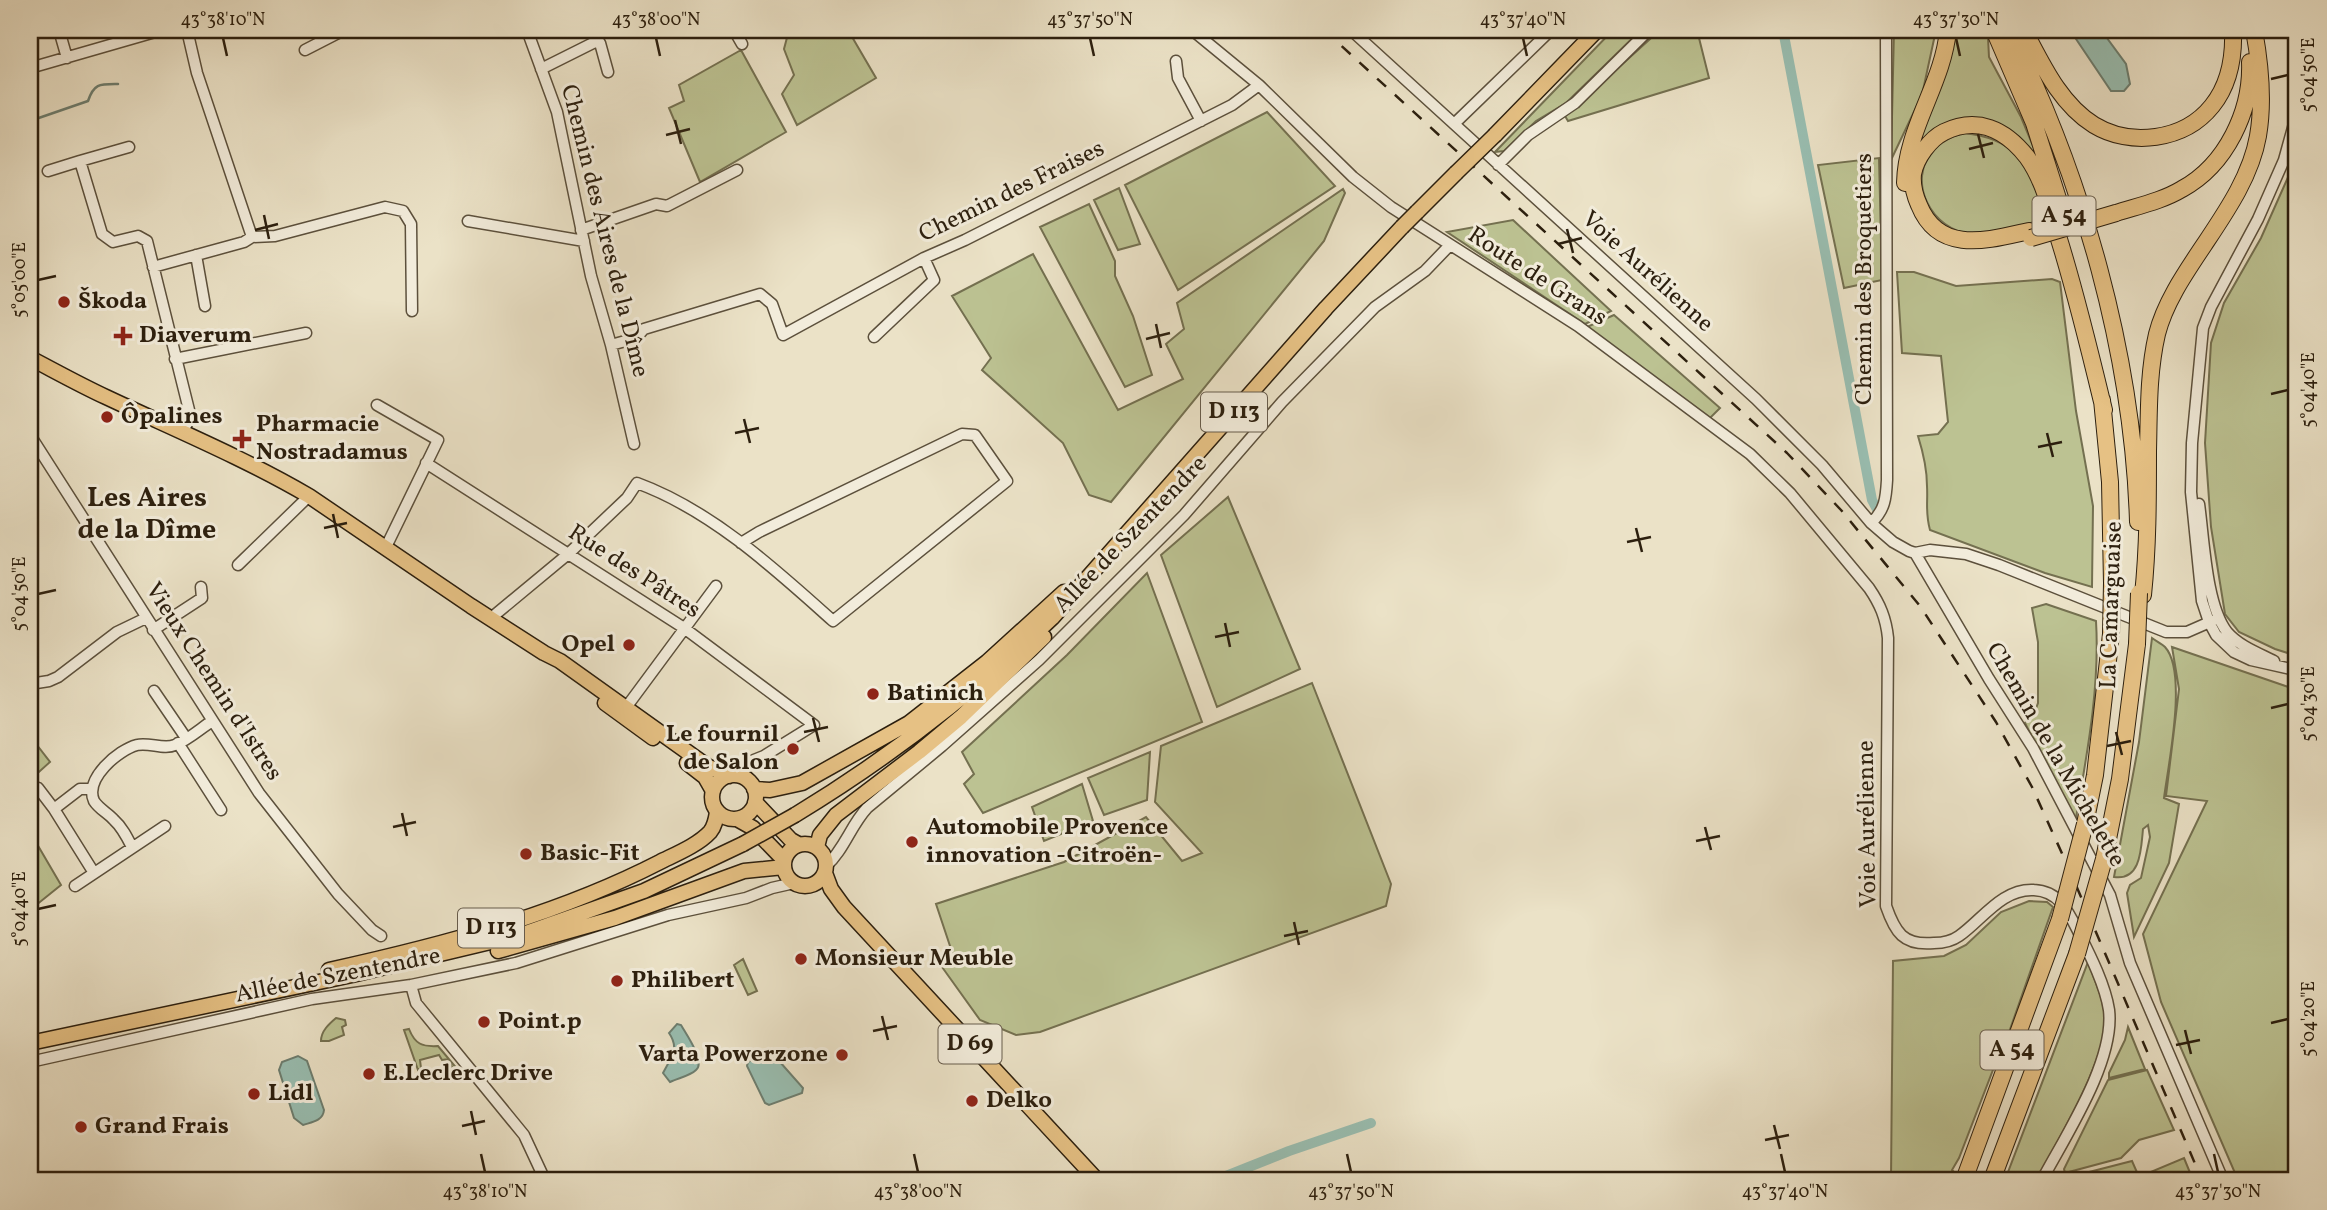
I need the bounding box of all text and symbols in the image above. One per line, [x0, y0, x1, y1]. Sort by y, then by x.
text: 43°38'10"N [181, 8, 265, 33]
text: 43°38'00"N [612, 8, 700, 33]
text: 43°37'50"N [1047, 8, 1133, 33]
text: 43°37'40"N [1480, 8, 1566, 33]
text: 43°37'30"N [1913, 8, 1999, 33]
text: 5°04'50"E [2297, 37, 2322, 112]
street label: Chemin des Aires de la Dîme [551, 81, 657, 381]
street label: Chemin des Fraises [913, 132, 1111, 252]
street label: Chemin des Broquetiers [1848, 153, 1882, 405]
road number: A 54 [2032, 196, 2096, 236]
street label: Voie Aurélienne [1573, 203, 1721, 341]
street label: Route de Grans [1460, 219, 1614, 335]
text: 5°05'00"E [8, 242, 33, 318]
place label: Škoda [78, 285, 147, 319]
marker: Škoda [56, 294, 72, 310]
place label: Diaverum [139, 319, 252, 353]
marker: Diaverum [113, 326, 133, 346]
text: 5°04'40"E [2297, 352, 2322, 428]
road number: D 113 [1201, 392, 1267, 432]
place label: Ôpalines [121, 400, 223, 434]
place label: Pharmacie Nostradamus [256, 408, 408, 470]
marker: Ôpalines [99, 409, 115, 425]
marker: Pharmacie Nostradamus [234, 431, 250, 447]
street label: Allée de Szentendre [1046, 448, 1216, 622]
district label: Les Aires de la Dîme [78, 479, 216, 550]
street label: Rue des Pâtres [561, 516, 707, 628]
street label: La Camarguaise [2092, 521, 2132, 689]
text: 5°04'50"E [8, 556, 33, 631]
street label: Vieux Chemin d'Istres [136, 576, 290, 788]
place label: Opel [562, 628, 615, 662]
street label: Chemin de la Michelette [1977, 636, 2133, 874]
marker: Opel [621, 637, 637, 653]
text: 5°04'30"E [2297, 666, 2322, 742]
place label: Batinich [887, 677, 984, 711]
marker: Batinich [865, 686, 881, 702]
place label: Le fournil de Salon [666, 718, 779, 780]
street label: Voie Aurélienne [1850, 740, 1886, 908]
marker: Le fournil de Salon [785, 741, 801, 757]
place label: Automobile Provence innovation -Citroën- [926, 811, 1168, 873]
marker: Automobile Provence innovation -Citroën- [904, 834, 920, 850]
place label: Basic-Fit [540, 837, 640, 871]
marker: Basic-Fit [518, 846, 534, 862]
text: 5°04'40"E [8, 871, 33, 947]
road number: D 113 [458, 909, 524, 948]
street label: Allée de Szentendre [232, 939, 444, 1013]
place label: Monsieur Meuble [815, 942, 1014, 976]
marker: Monsieur Meuble [793, 951, 809, 967]
place label: Philibert [631, 964, 734, 998]
marker: Philibert [609, 973, 625, 989]
text: 5°04'20"E [2297, 981, 2322, 1057]
place label: Point.p [498, 1005, 582, 1039]
marker: Point.p [476, 1014, 492, 1030]
road number: D 69 [939, 1024, 1002, 1064]
road number: A 54 [1980, 1030, 2044, 1070]
place label: Varta Powerzone [638, 1038, 828, 1072]
marker: Varta Powerzone [834, 1047, 850, 1063]
place label: E.Leclerc Drive [383, 1057, 553, 1091]
marker: E.Leclerc Drive [361, 1066, 377, 1082]
place label: Lidl [268, 1077, 313, 1111]
place label: Delko [986, 1084, 1052, 1118]
marker: Lidl [246, 1086, 262, 1102]
marker: Delko [964, 1093, 980, 1109]
place label: Grand Frais [95, 1110, 229, 1144]
marker: Grand Frais [73, 1119, 89, 1135]
text: 43°38'10"N [443, 1180, 527, 1205]
text: 43°38'00"N [874, 1180, 962, 1205]
text: 43°37'50"N [1308, 1180, 1394, 1205]
text: 43°37'40"N [1742, 1180, 1828, 1205]
text: 43°37'30"N [2175, 1180, 2261, 1205]

